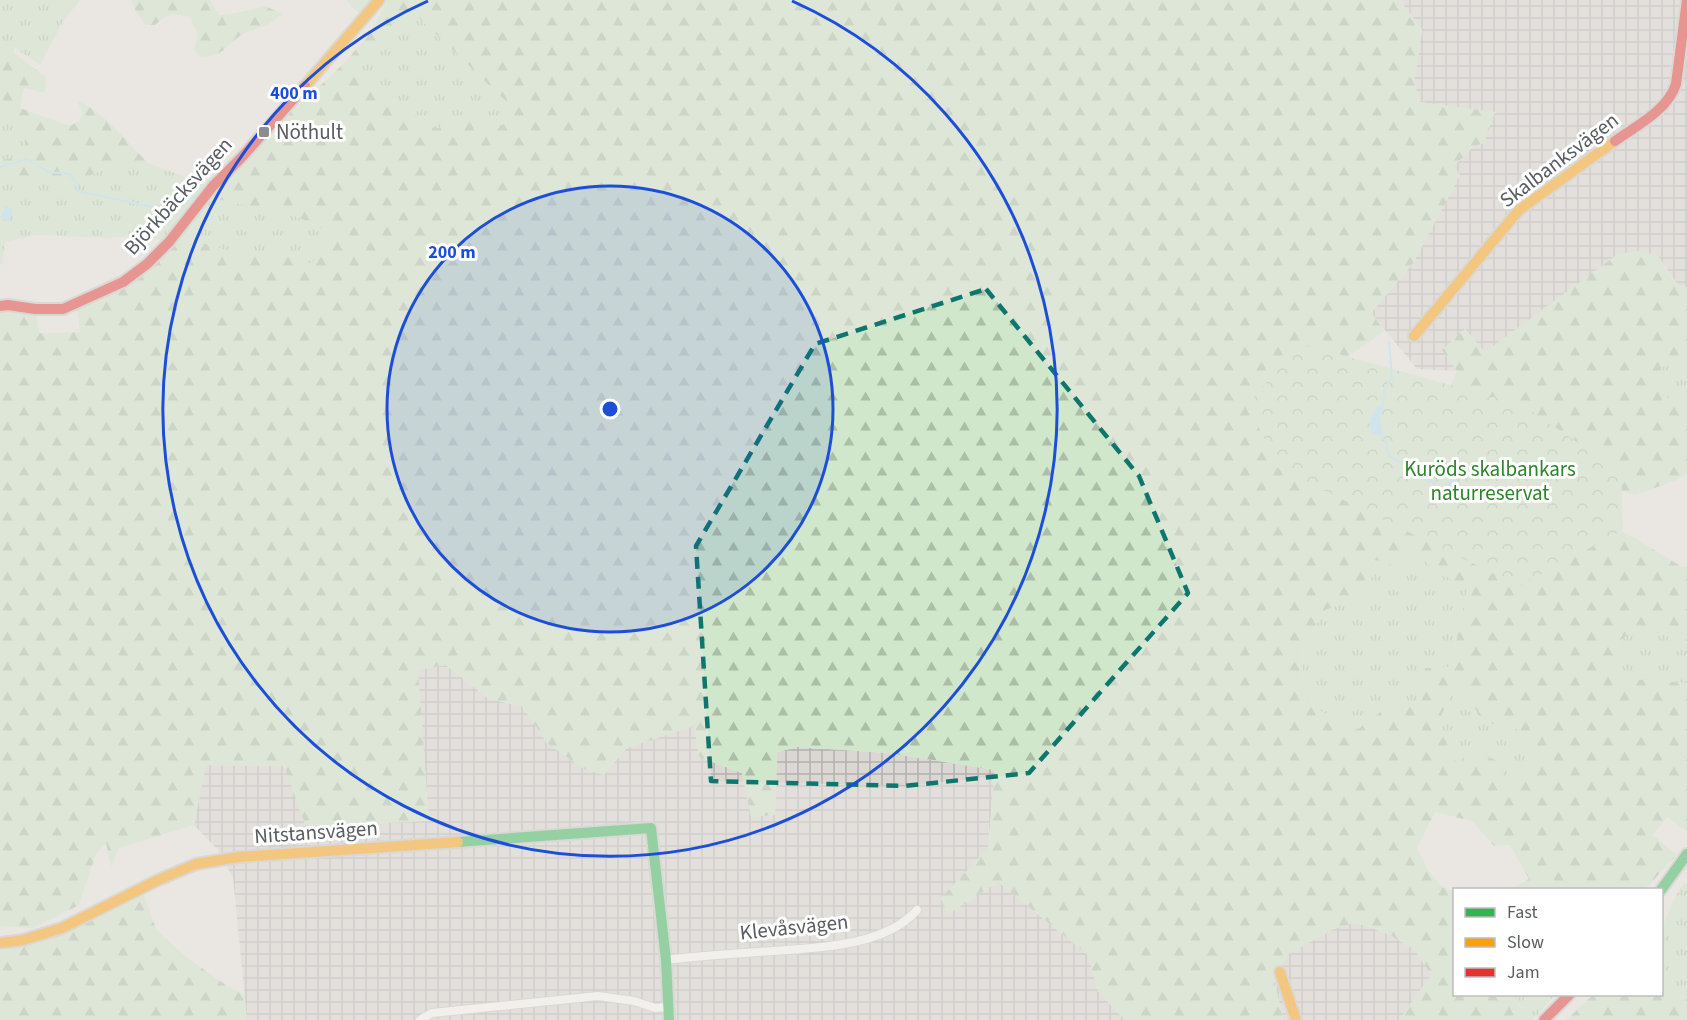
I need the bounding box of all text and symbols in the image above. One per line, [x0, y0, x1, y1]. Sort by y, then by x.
text: 400 m [270, 81, 318, 106]
street label: Skalbanksvägen [1493, 105, 1625, 215]
place label: Nöthult [276, 117, 343, 147]
marker: Nöthult [257, 125, 271, 139]
street label: Björkbäcksvägen [117, 130, 239, 262]
text: 200 m [428, 240, 476, 265]
centre of rings [600, 399, 620, 419]
park label: Kuröds skalbankars naturreservat [1404, 454, 1576, 508]
street label: Nitstansvägen [253, 813, 379, 851]
legend [1453, 888, 1663, 996]
text: Fast [1507, 900, 1538, 925]
street label: Klevåsvägen [738, 906, 850, 948]
text: Slow [1507, 930, 1544, 955]
text: Jam [1507, 960, 1540, 985]

